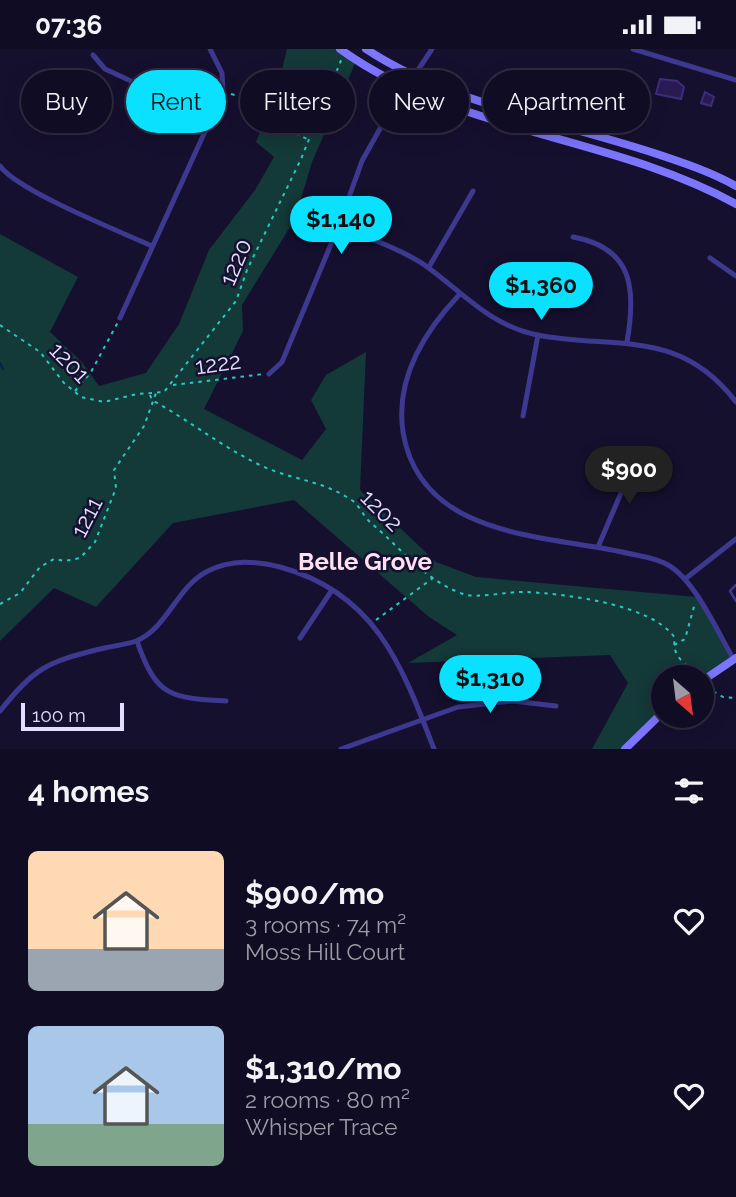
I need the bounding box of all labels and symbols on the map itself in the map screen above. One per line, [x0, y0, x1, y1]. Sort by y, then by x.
pin: $1,140 [284, 197, 398, 256]
street label: 1220 [213, 235, 257, 289]
pin: $1,360 [484, 263, 598, 322]
street label: 1201 [44, 336, 96, 388]
street label: 1222 [193, 346, 243, 380]
pin: $900 [588, 447, 670, 506]
street label: 1202 [356, 484, 408, 536]
street label: 1211 [65, 492, 108, 542]
district label: Belle Grove [298, 547, 432, 576]
pin: $1,310 [433, 655, 547, 715]
north arrow [651, 665, 714, 728]
scale bar [21, 700, 124, 732]

